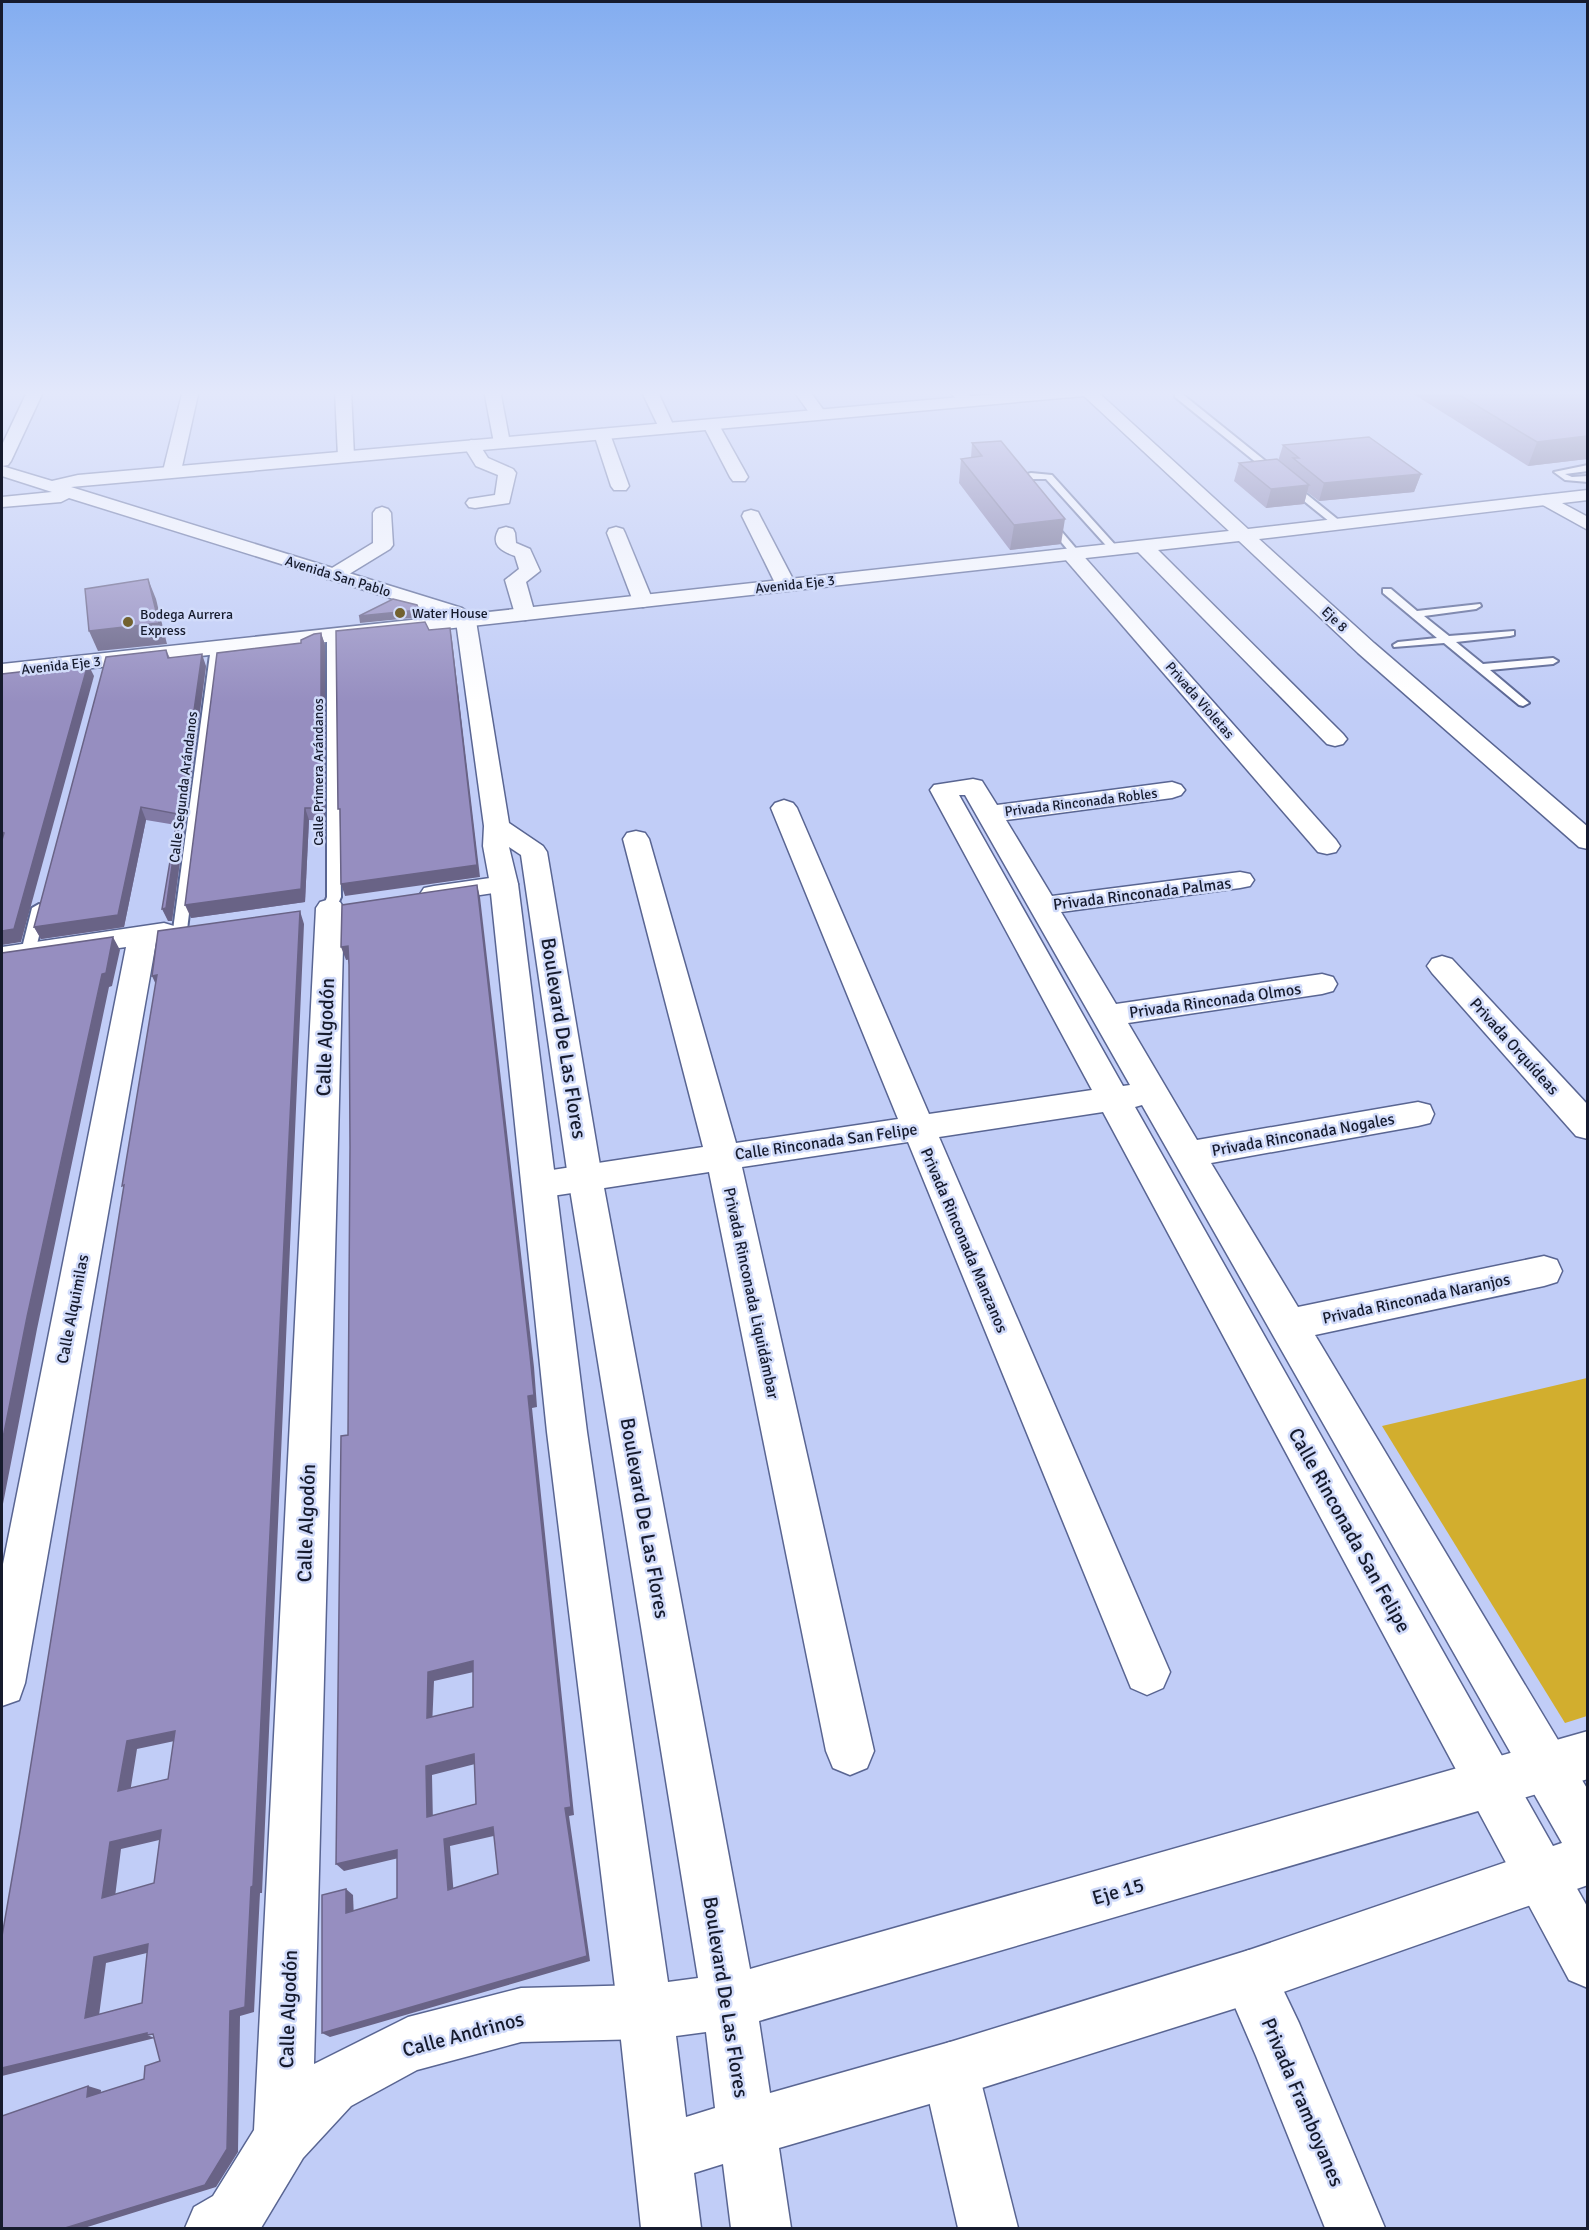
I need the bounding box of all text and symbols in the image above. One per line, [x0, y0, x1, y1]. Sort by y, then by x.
street label: Avenida San Pablo [283, 552, 393, 601]
street label: Avenida Eje 3 [754, 572, 836, 597]
street label: Eje 8 [1318, 603, 1351, 636]
place label: Water House [412, 605, 488, 622]
place label: Bodega Aurrera Express [140, 606, 233, 639]
marker: Water House [393, 606, 407, 620]
marker: Bodega Aurrera Express [121, 615, 135, 629]
street label: Avenida Eje 3 [20, 653, 102, 678]
street label: Privada Violetas [1162, 659, 1238, 742]
street label: Calle Primera Arándanos [310, 698, 327, 846]
street label: Calle Segunda Arándanos [166, 710, 201, 864]
street label: Privada Rinconada Robles [1004, 785, 1158, 820]
street label: Privada Rinconada Palmas [1052, 873, 1232, 915]
street label: Boulevard De Las Flores [535, 936, 592, 1141]
street label: Calle Algodón [311, 977, 340, 1097]
street label: Privada Rinconada Olmos [1128, 979, 1302, 1023]
street label: Privada Orquídeas [1465, 994, 1563, 1099]
street label: Privada Rinconada Nogales [1210, 1109, 1396, 1161]
street label: Calle Rinconada San Felipe [734, 1119, 919, 1165]
street label: Privada Rinconada Manzanos [916, 1145, 1012, 1336]
street label: Privada Rinconada Liquidámbar [719, 1186, 783, 1401]
street label: Calle Alquimilas [53, 1253, 93, 1366]
street label: Privada Rinconada Naranjos [1321, 1269, 1512, 1329]
street label: Boulevard De Las Flores [615, 1416, 675, 1621]
street label: Calle Rinconada San Felipe [1283, 1424, 1416, 1637]
street label: Calle Algodón [292, 1463, 321, 1583]
street label: Eje 15 [1089, 1872, 1147, 1911]
street label: Boulevard De Las Flores [697, 1895, 754, 2100]
street label: Calle Algodón [274, 1949, 303, 2069]
street label: Calle Andrinos [400, 2006, 527, 2063]
street label: Privada Framboyanes [1256, 2014, 1350, 2191]

